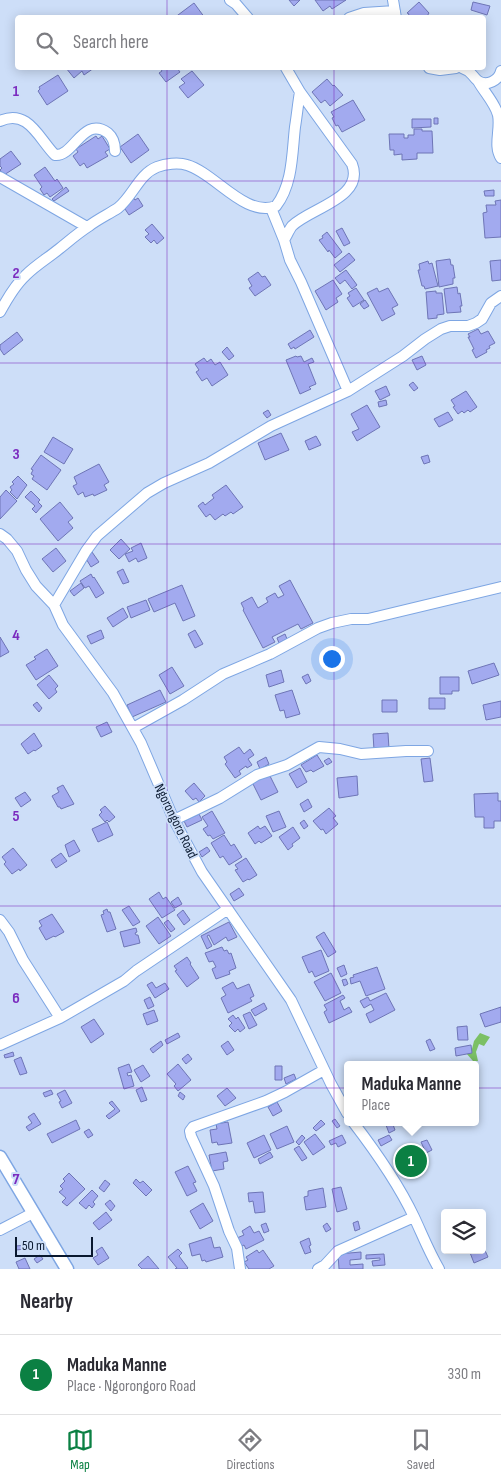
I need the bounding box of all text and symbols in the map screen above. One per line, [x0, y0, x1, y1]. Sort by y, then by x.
search box [15, 15, 486, 70]
icon: search [33, 29, 61, 57]
text: Search here [73, 31, 149, 54]
text: 1 [13, 82, 20, 101]
text: 2 [12, 264, 20, 283]
text: 3 [12, 445, 20, 464]
text: 4 [12, 626, 20, 645]
your location [319, 646, 345, 672]
street label: Ngorongoro Road [151, 781, 201, 861]
text: 5 [12, 807, 20, 826]
text: 6 [12, 989, 20, 1008]
popup [344, 1061, 479, 1126]
text: Maduka Manne [362, 1073, 461, 1096]
text: Place [362, 1096, 390, 1115]
pin: 1 [395, 1142, 427, 1180]
text: 7 [13, 1170, 20, 1189]
map controls [441, 1209, 486, 1254]
button: layers [441, 1209, 486, 1254]
scale bar [15, 1234, 92, 1257]
text: 50 m [22, 1237, 45, 1254]
text: Nearby [20, 1289, 73, 1314]
text: Maduka Manne [67, 1354, 167, 1377]
text: 1 [33, 1365, 39, 1384]
text: 330 m [448, 1365, 481, 1384]
text: Place · Ngorongoro Road [67, 1377, 196, 1396]
tab: Map [66, 1426, 94, 1473]
tab: Directions [226, 1426, 275, 1473]
tab: Saved [407, 1426, 435, 1473]

